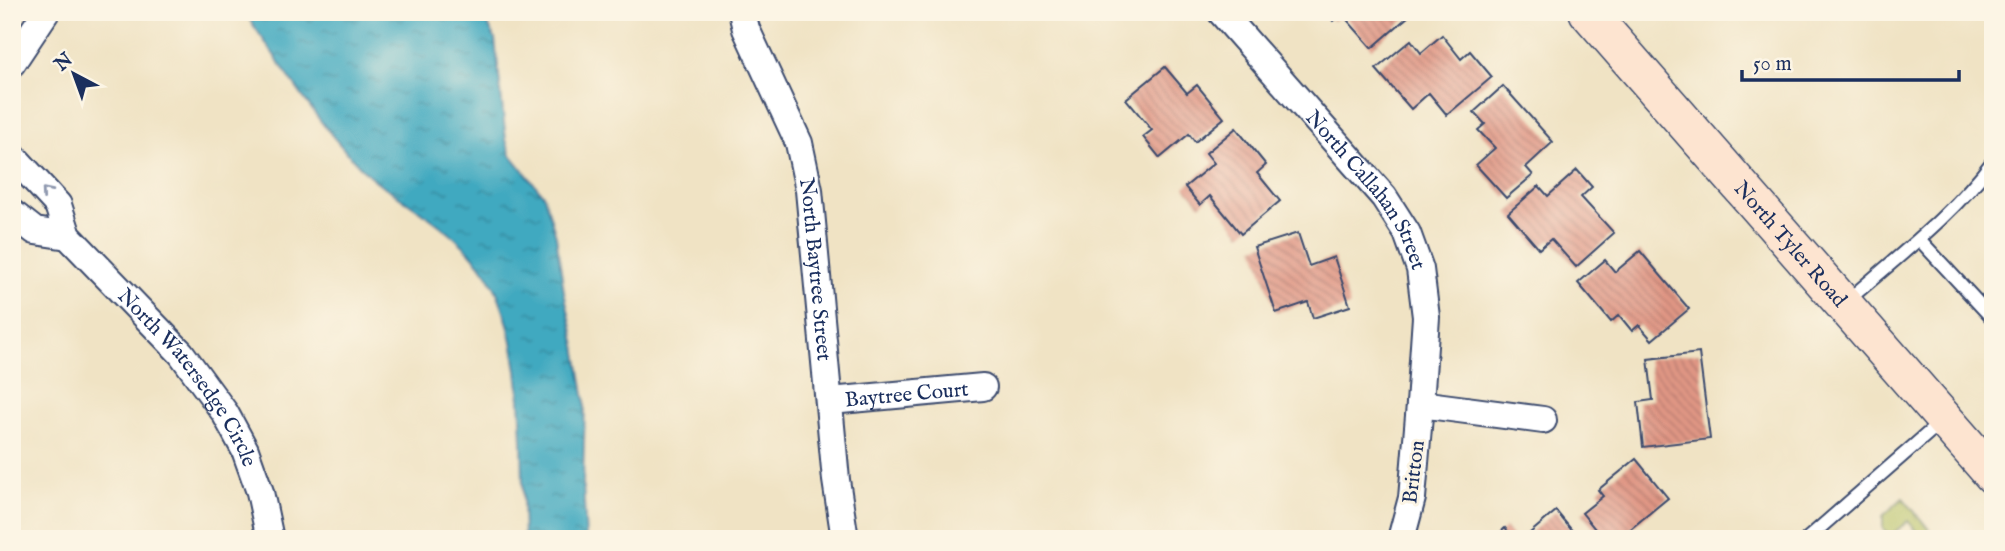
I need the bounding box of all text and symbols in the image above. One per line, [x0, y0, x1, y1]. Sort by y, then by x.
north arrow [38, 38, 108, 108]
scale bar [1742, 38, 1960, 82]
text: N [49, 48, 79, 78]
text: 50 m [1753, 51, 1792, 78]
street label: North Callahan Street [1299, 105, 1431, 274]
street label: North Baytree Street [792, 176, 837, 362]
street label: North Tyler Road [1727, 176, 1853, 314]
one-way arrow [42, 187, 54, 200]
street label: North Watersedge Circle [111, 283, 262, 471]
street label: Baytree Court [844, 376, 970, 415]
street label: Britton [1397, 439, 1432, 506]

